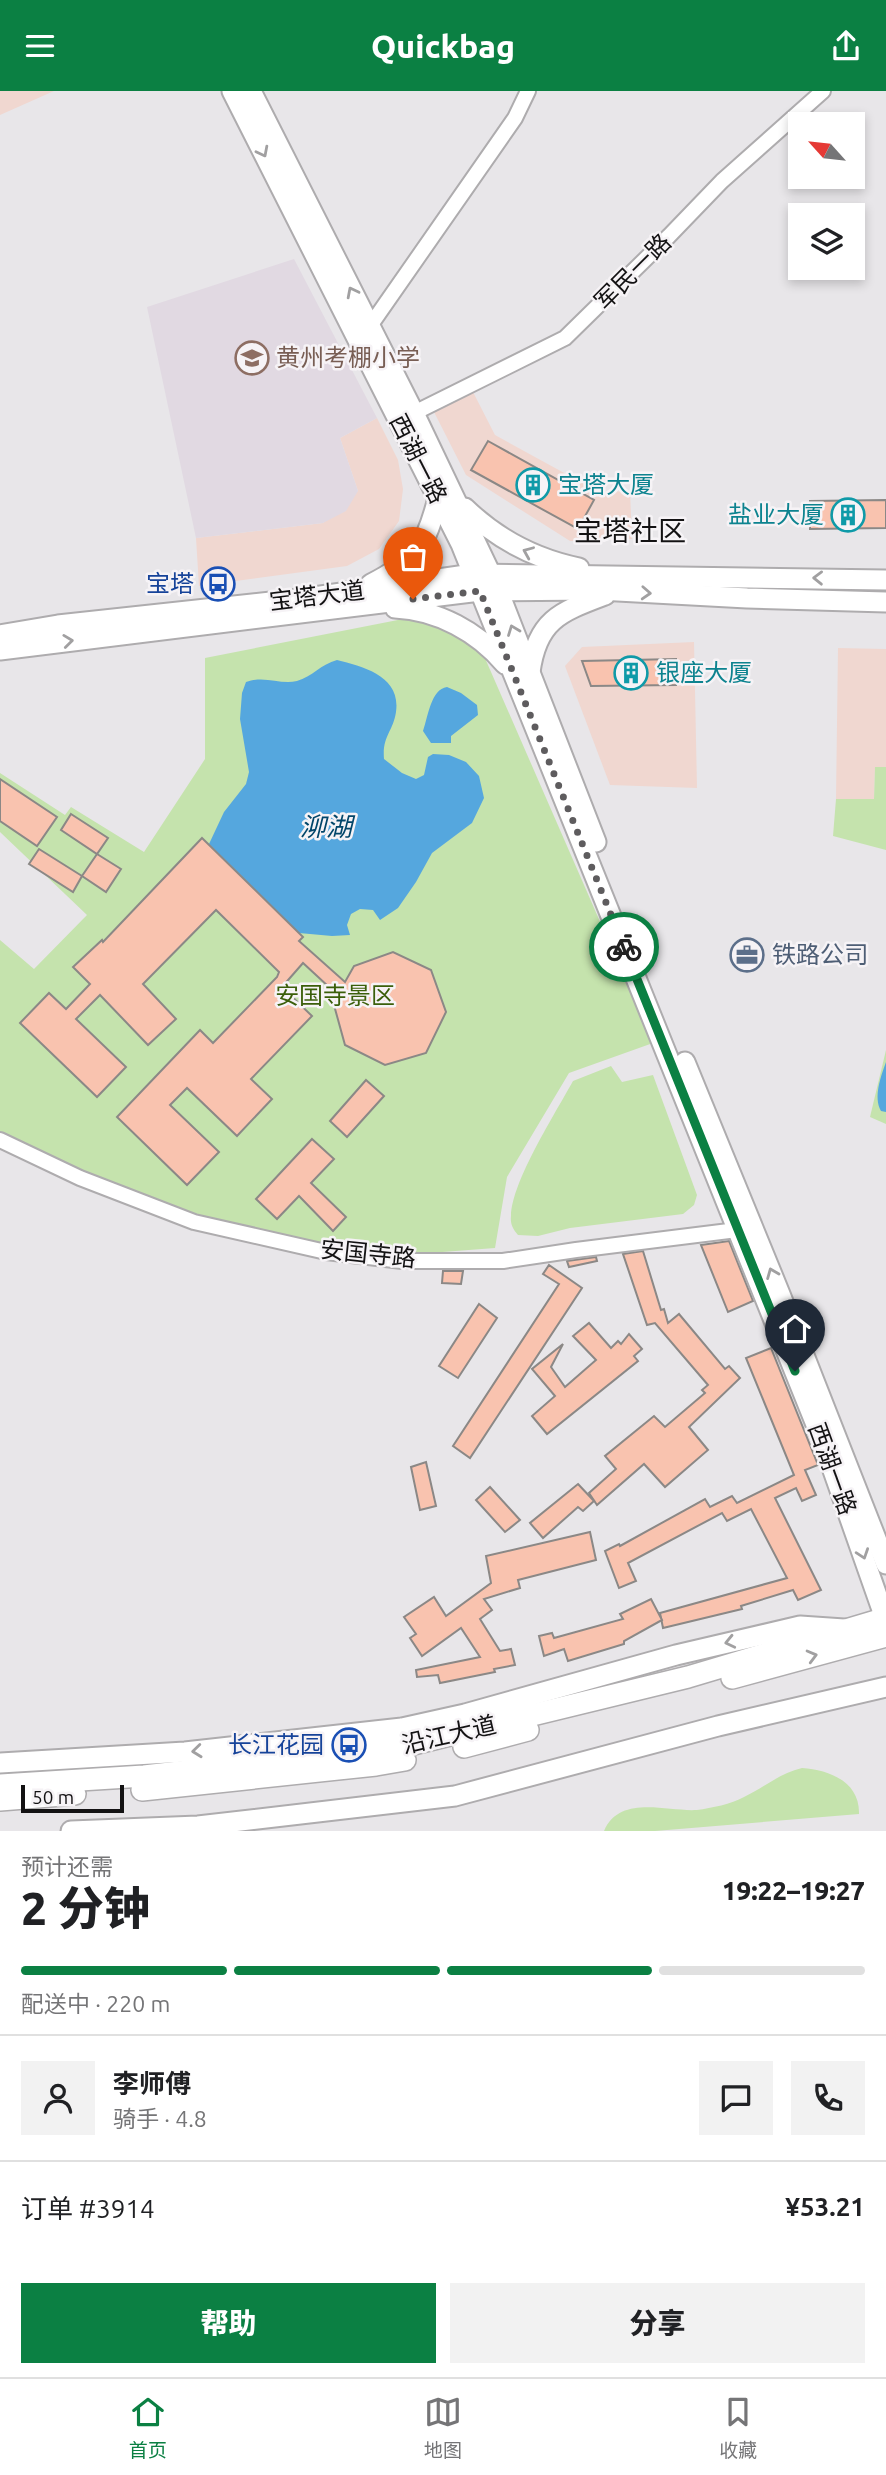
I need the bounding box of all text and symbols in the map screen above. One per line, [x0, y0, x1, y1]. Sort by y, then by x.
icon: menu [21, 27, 59, 65]
icon: share [827, 27, 865, 65]
text: Quickbag [371, 28, 515, 64]
north arrow [788, 112, 864, 189]
map controls [788, 112, 865, 280]
one-way arrow [255, 145, 269, 157]
button: layers [788, 203, 865, 280]
street label: 军民一路 [589, 228, 676, 315]
one-way arrow [347, 287, 361, 299]
school or university icon: 黄州考棚小学 [233, 339, 271, 377]
place label: 黄州考棚小学 [276, 344, 420, 371]
street label: 西湖一路 [385, 410, 452, 508]
building icon: 宝塔大厦 [514, 466, 552, 504]
place label: 宝塔大厦 [558, 471, 654, 498]
building icon: 盐业大厦 [829, 496, 867, 534]
place label: 盐业大厦 [728, 501, 824, 528]
district label: 宝塔社区 [574, 515, 686, 546]
pin [383, 527, 443, 599]
icon: bag [394, 538, 432, 576]
one-way arrow [523, 546, 536, 560]
bus stop icon: 宝塔 [199, 565, 237, 603]
place label: 宝塔 [146, 570, 194, 597]
one-way arrow [812, 570, 823, 586]
street label: 宝塔大道 [268, 576, 366, 615]
one-way arrow [641, 585, 652, 600]
one-way arrow [508, 624, 522, 636]
one-way arrow [62, 633, 73, 648]
building icon: 银座大厦 [612, 654, 650, 692]
place label: 银座大厦 [656, 659, 752, 686]
water label: 泖湖 [300, 812, 356, 841]
courier [589, 912, 659, 982]
icon: bike [605, 928, 643, 966]
office icon: 铁路公司 [728, 936, 766, 974]
place label: 铁路公司 [772, 941, 868, 968]
park label: 安国寺景区 [275, 982, 395, 1009]
street label: 安国寺路 [319, 1235, 417, 1272]
one-way arrow [766, 1267, 780, 1279]
pin [765, 1299, 825, 1371]
icon: home [776, 1310, 814, 1348]
street label: 西湖一路 [803, 1419, 862, 1519]
one-way arrow [854, 1547, 868, 1559]
one-way arrow [724, 1634, 736, 1648]
one-way arrow [806, 1650, 818, 1664]
street label: 沿江大道 [399, 1711, 499, 1758]
bus stop icon: 长江花园 [330, 1726, 368, 1764]
place label: 长江花园 [228, 1731, 324, 1758]
one-way arrow [191, 1743, 202, 1758]
scale bar [21, 1782, 124, 1814]
text: 50 m [32, 1786, 74, 1808]
text: 预计还需 [21, 1854, 113, 1879]
text: 19:22–19:27 [722, 1876, 865, 1905]
text: 2 分钟 [21, 1882, 150, 1934]
text: 配送中 · 220 m [21, 1991, 170, 2016]
button: person [21, 2061, 95, 2135]
button: chat [699, 2061, 773, 2135]
button: phone [791, 2061, 865, 2135]
text: 李师傅 [113, 2069, 191, 2098]
text: 骑手 · 4.8 [113, 2106, 207, 2131]
text: ¥53.21 [785, 2192, 865, 2221]
text: 订单 #3914 [21, 2194, 155, 2223]
button: 帮助 [21, 2283, 436, 2363]
button: 分享 [450, 2283, 865, 2363]
tab: 首页 [129, 2393, 167, 2462]
tab: 地图 [424, 2393, 462, 2462]
tab: 收藏 [719, 2393, 757, 2462]

